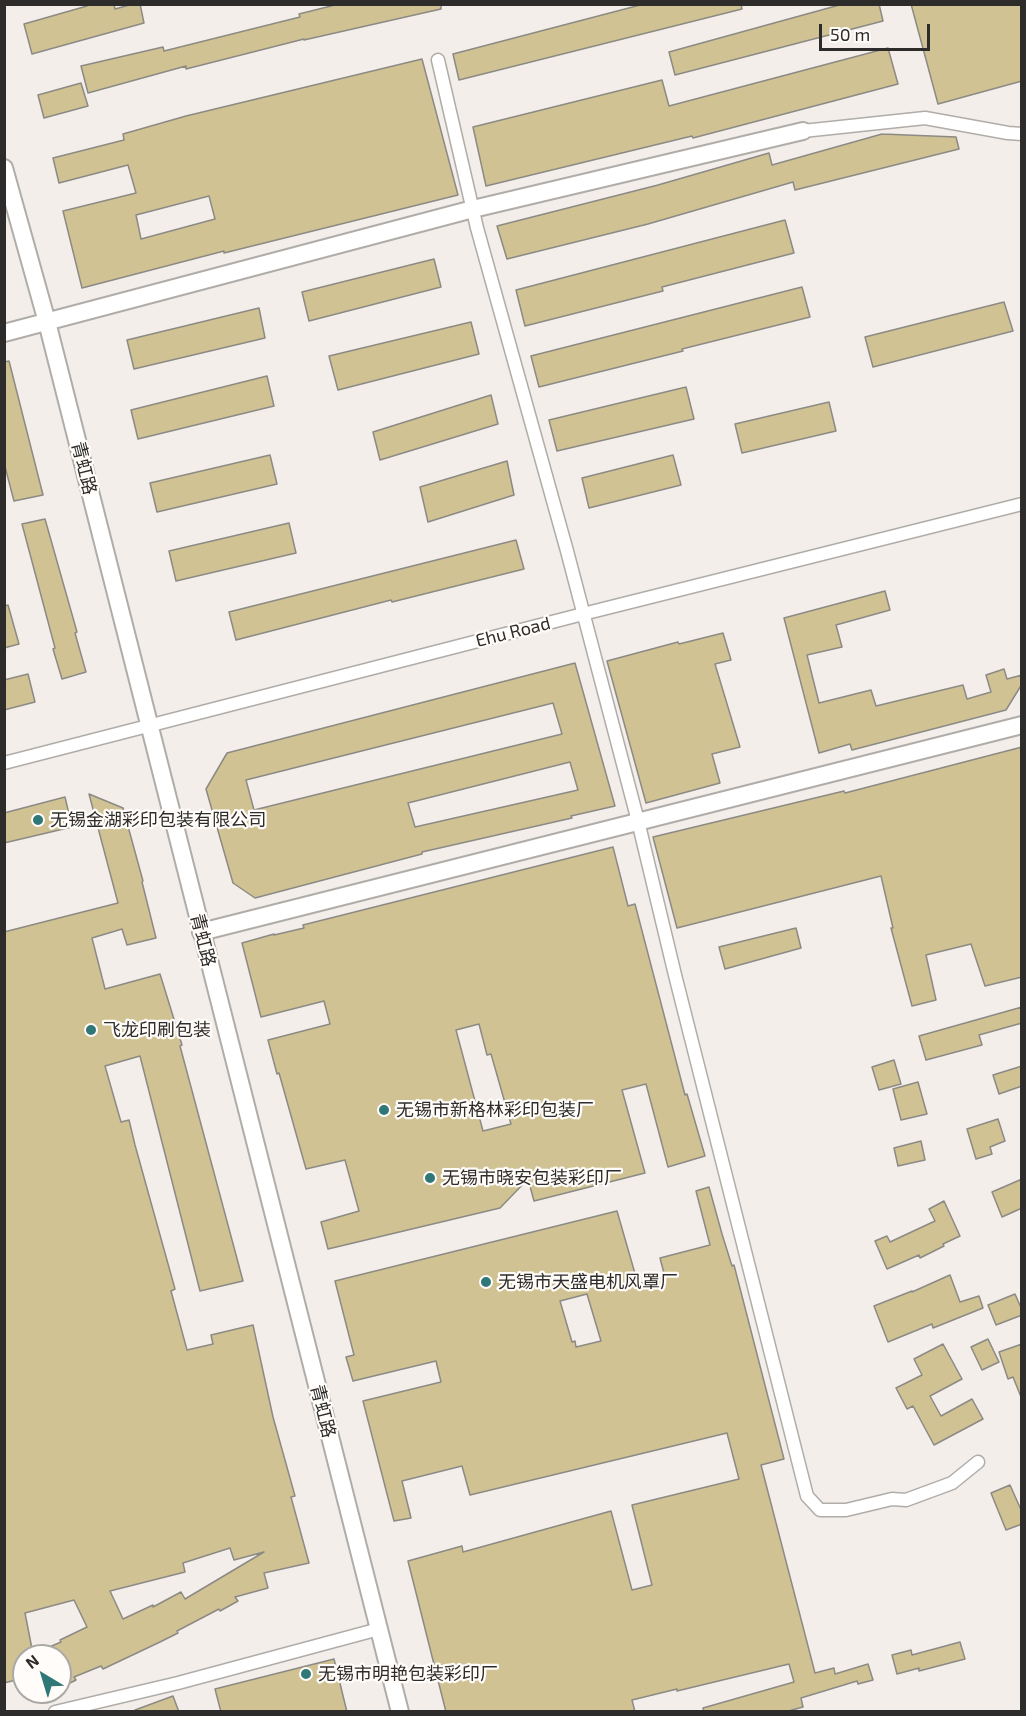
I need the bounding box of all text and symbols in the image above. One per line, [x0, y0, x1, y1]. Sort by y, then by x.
scale bar [822, 12, 933, 50]
text: 50 m [830, 23, 870, 45]
street label: 青虹路 [67, 439, 101, 497]
street label: Ehu Road [473, 612, 553, 652]
place label: 无锡金湖彩印包装有限公司 [50, 809, 266, 831]
marker: 无锡金湖彩印包装有限公司 [31, 813, 45, 827]
street label: 青虹路 [186, 911, 220, 969]
place label: 飞龙印刷包装 [103, 1019, 211, 1041]
marker: 飞龙印刷包装 [84, 1023, 98, 1037]
place label: 无锡市新格林彩印包装厂 [396, 1099, 594, 1121]
marker: 无锡市新格林彩印包装厂 [377, 1103, 391, 1117]
place label: 无锡市晓安包装彩印厂 [442, 1167, 622, 1189]
marker: 无锡市晓安包装彩印厂 [423, 1171, 437, 1185]
place label: 无锡市天盛电机风罩厂 [498, 1271, 678, 1293]
marker: 无锡市天盛电机风罩厂 [479, 1275, 493, 1289]
street label: 青虹路 [306, 1382, 340, 1440]
north arrow [12, 1644, 72, 1704]
text: N [21, 1650, 42, 1672]
place label: 无锡市明艳包装彩印厂 [318, 1663, 498, 1685]
marker: 无锡市明艳包装彩印厂 [299, 1667, 313, 1681]

